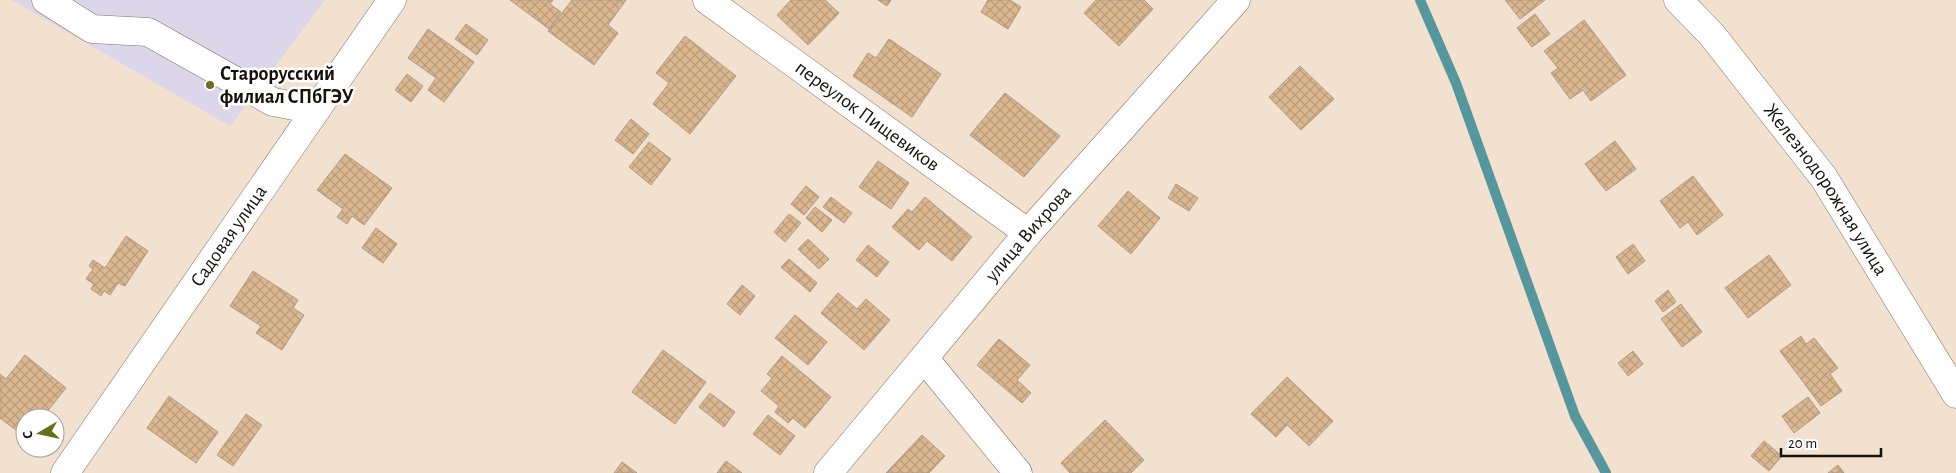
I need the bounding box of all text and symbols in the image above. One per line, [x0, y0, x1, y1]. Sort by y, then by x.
street label: переулок Пищевиков [791, 57, 943, 175]
place label: Старорусский филиал СПбГЭУ [220, 64, 354, 107]
marker: Старорусский филиал СПбГЭУ [204, 79, 216, 91]
street label: Железнодорожная улица [1760, 100, 1891, 279]
street label: Садовая улица [187, 182, 271, 291]
street label: улица Вихрова [981, 182, 1075, 286]
north arrow [15, 408, 65, 458]
scale bar [1781, 426, 1881, 458]
text: С [21, 430, 36, 440]
text: 20 m [1788, 436, 1817, 451]

